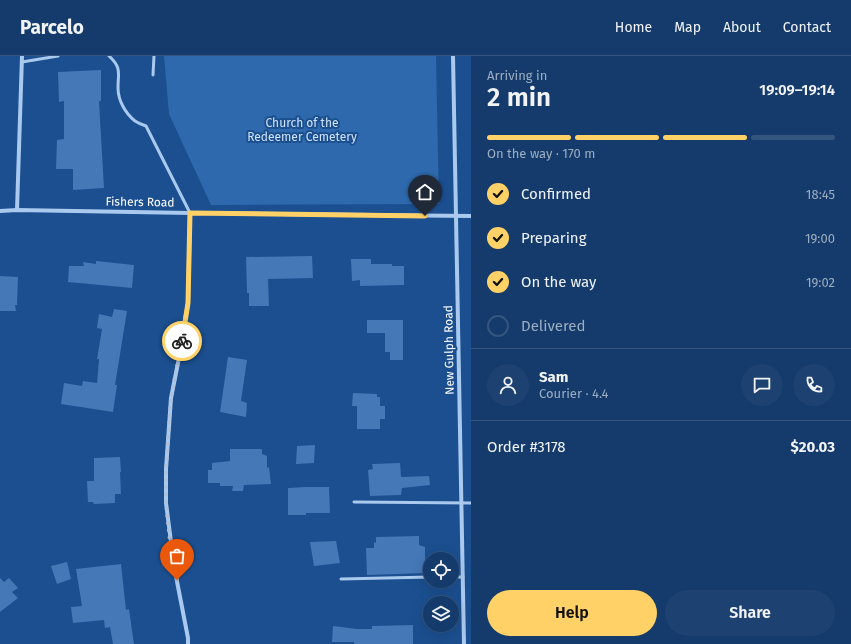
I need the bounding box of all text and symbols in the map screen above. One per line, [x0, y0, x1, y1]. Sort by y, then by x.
text: Parcelo [20, 16, 84, 39]
text: Home [615, 19, 652, 36]
text: Map [674, 19, 701, 36]
text: About [723, 19, 761, 36]
text: Contact [783, 19, 831, 36]
text: Arriving in [487, 68, 547, 83]
text: 19:09–19:14 [759, 81, 835, 99]
text: 2 min [487, 82, 551, 113]
park label: Church of the Redeemer Cemetery [247, 116, 357, 144]
text: On the way · 170 m [487, 146, 595, 161]
pin [408, 175, 442, 216]
icon: home [414, 181, 436, 203]
icon: check [487, 183, 509, 205]
text: Confirmed [521, 185, 591, 203]
text: 18:45 [806, 187, 835, 202]
street label: Fishers Road [105, 194, 175, 210]
icon: check [487, 227, 509, 249]
text: Preparing [521, 229, 586, 247]
text: 19:00 [805, 231, 835, 246]
icon: check [487, 271, 509, 293]
text: On the way [521, 273, 596, 291]
text: 19:02 [806, 275, 835, 290]
street label: New Gulph Road [441, 305, 457, 395]
text: Delivered [521, 317, 585, 335]
courier [162, 321, 202, 361]
icon: bike [171, 330, 193, 352]
button: person [487, 364, 529, 406]
button: chat [741, 364, 783, 406]
button: phone [793, 364, 835, 406]
text: Sam [539, 368, 568, 386]
text: Courier · 4.4 [539, 386, 609, 401]
text: Order #3178 [487, 438, 566, 456]
text: $20.03 [791, 438, 835, 456]
pin [160, 539, 194, 580]
icon: bag [166, 545, 188, 567]
map controls [423, 552, 459, 632]
button: locate [423, 552, 459, 588]
button: Help [487, 590, 657, 636]
button: Share [665, 590, 835, 636]
button: layers [423, 596, 459, 632]

